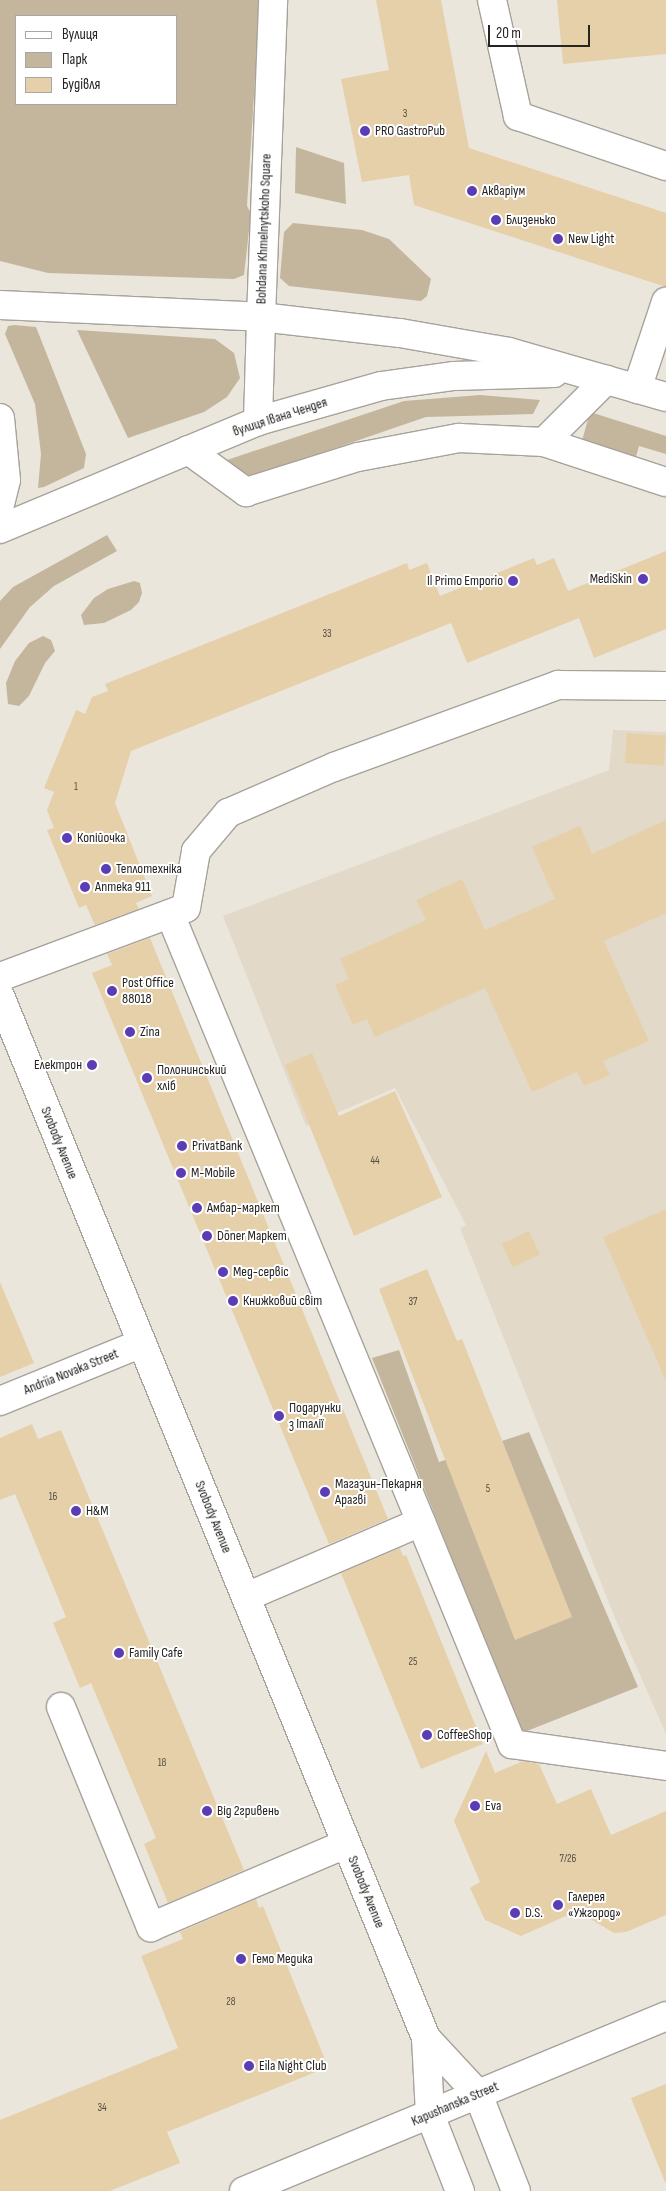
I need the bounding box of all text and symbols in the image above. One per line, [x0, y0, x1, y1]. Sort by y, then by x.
legend [15, 15, 178, 105]
scale bar [491, 15, 594, 47]
text: 20 m [496, 24, 521, 43]
text: Вулиця [62, 25, 98, 44]
text: Парк [62, 50, 87, 69]
text: Будівля [62, 75, 100, 94]
house number: 3 [403, 107, 407, 121]
place label: PRO GastroPub [375, 123, 445, 139]
marker: PRO GastroPub [359, 125, 371, 137]
street label: Bohdana Khmelnytskoho Square [253, 153, 275, 305]
place label: Акваріум [482, 183, 525, 199]
marker: Акваріум [466, 185, 478, 197]
place label: Близенько [506, 212, 556, 228]
marker: Близенько [490, 214, 502, 226]
place label: New Light [568, 231, 615, 247]
marker: New Light [552, 233, 564, 245]
street label: вулиця Івана Чендея [231, 394, 329, 440]
place label: MediSkin [590, 571, 632, 587]
marker: MediSkin [636, 572, 650, 586]
place label: Il Primo Emporio [427, 573, 503, 589]
marker: Il Primo Emporio [507, 575, 519, 587]
house number: 33 [322, 627, 332, 641]
house number: 1 [74, 780, 78, 794]
place label: Копійочка [77, 830, 125, 846]
marker: Копійочка [61, 832, 73, 844]
place label: Теплотехніка [116, 861, 182, 877]
marker: Теплотехніка [100, 863, 112, 875]
place label: Аптека 911 [95, 879, 151, 895]
marker: Аптека 911 [79, 881, 91, 893]
place label: Post Office 88018 [122, 975, 174, 1008]
marker: Post Office 88018 [106, 985, 118, 997]
place label: Zina [140, 1024, 160, 1040]
marker: Zina [124, 1026, 136, 1038]
place label: Електрон [34, 1057, 82, 1073]
marker: Електрон [86, 1059, 98, 1071]
place label: Полонинський хліб [157, 1062, 226, 1094]
marker: Полонинський хліб [141, 1072, 153, 1084]
street label: Svobody Avenue [37, 1104, 81, 1182]
place label: PrivatBank [192, 1138, 242, 1154]
marker: PrivatBank [176, 1140, 188, 1152]
house number: 44 [370, 1154, 380, 1168]
place label: M-Mobile [191, 1165, 235, 1181]
marker: M-Mobile [175, 1167, 187, 1179]
place label: Амбар-маркет [207, 1200, 280, 1216]
marker: Амбар-маркет [191, 1202, 203, 1214]
place label: Döner Маркет [217, 1228, 287, 1244]
marker: Döner Маркет [201, 1230, 213, 1242]
place label: Мед-сервіс [233, 1264, 289, 1280]
marker: Мед-сервіс [217, 1266, 229, 1278]
place label: Книжковий світ [243, 1293, 322, 1309]
marker: Книжковий світ [227, 1295, 239, 1307]
house number: 37 [408, 1295, 418, 1309]
street label: Andriia Novaka Street [21, 1345, 121, 1399]
place label: Подарунки з Італії [289, 1400, 341, 1432]
marker: Подарунки з Італії [273, 1410, 285, 1422]
place label: Магазин-Пекарня Арагві [335, 1476, 422, 1508]
street label: Svobody Avenue [191, 1478, 235, 1556]
house number: 5 [486, 1482, 490, 1496]
marker: Магазин-Пекарня Арагві [319, 1486, 331, 1498]
house number: 16 [49, 1490, 57, 1504]
place label: H&M [86, 1503, 108, 1519]
marker: H&M [70, 1505, 82, 1517]
place label: Family Cafe [129, 1645, 183, 1661]
marker: Family Cafe [113, 1647, 125, 1659]
house number: 25 [409, 1655, 417, 1669]
place label: CoffeeShop [437, 1727, 492, 1743]
marker: CoffeeShop [421, 1729, 433, 1741]
house number: 18 [158, 1756, 166, 1770]
place label: Eva [485, 1798, 501, 1814]
marker: Eva [469, 1800, 481, 1812]
place label: Від 2гривень [217, 1803, 279, 1819]
marker: Від 2гривень [201, 1805, 213, 1817]
house number: 7/26 [560, 1852, 576, 1866]
street label: Svobody Avenue [344, 1853, 388, 1931]
place label: Галерея «Ужгород» [568, 1889, 621, 1921]
marker: Галерея «Ужгород» [552, 1899, 564, 1911]
place label: D.S. [525, 1905, 543, 1921]
marker: D.S. [509, 1907, 521, 1919]
place label: Гемо Медика [252, 1951, 313, 1967]
marker: Гемо Медика [234, 1952, 248, 1966]
house number: 28 [226, 1995, 236, 2009]
place label: Eila Night Club [259, 2058, 327, 2074]
marker: Eila Night Club [243, 2060, 255, 2072]
street label: Kapushanska Street [409, 2078, 501, 2130]
house number: 34 [97, 2101, 107, 2115]

